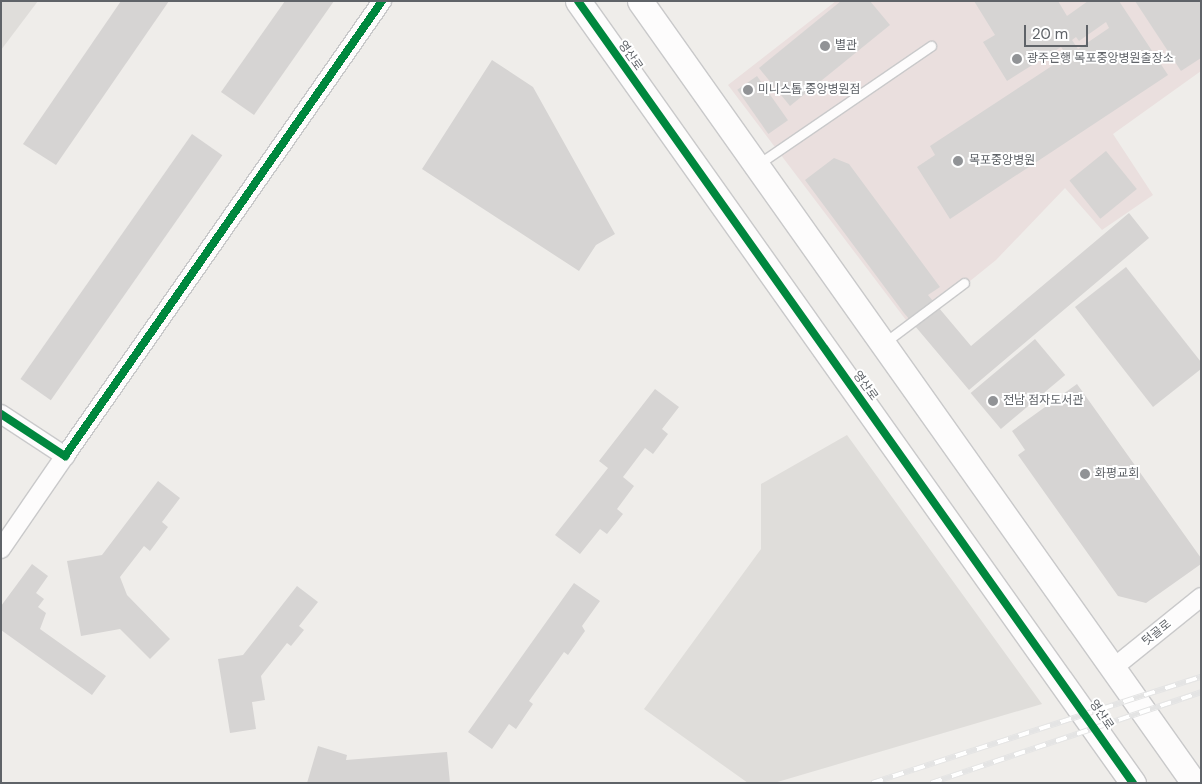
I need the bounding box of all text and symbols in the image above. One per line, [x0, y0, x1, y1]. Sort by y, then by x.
scale bar [1027, 15, 1091, 47]
text: 20 m [1032, 24, 1068, 44]
street label: 영산로 [615, 38, 645, 74]
place label: 별관 [835, 39, 857, 53]
marker: 별관 [819, 40, 831, 52]
place label: 광주은행 목포중앙병원출장소 [1027, 52, 1174, 66]
marker: 광주은행 목포중앙병원출장소 [1011, 53, 1023, 65]
place label: 미니스톱 중앙병원점 [758, 83, 861, 97]
marker: 미니스톱 중앙병원점 [742, 84, 754, 96]
marker: 목포중앙병원 [951, 154, 965, 168]
place label: 목포중앙병원 [969, 154, 1035, 168]
street label: 영산로 [849, 368, 881, 404]
place label: 전남 점자도서관 [1003, 394, 1083, 408]
marker: 전남 점자도서관 [987, 395, 999, 407]
place label: 화평교회 [1095, 467, 1139, 481]
marker: 화평교회 [1079, 468, 1091, 480]
street label: 텃골로 [1140, 617, 1174, 649]
street label: 영산로 [1086, 697, 1116, 733]

